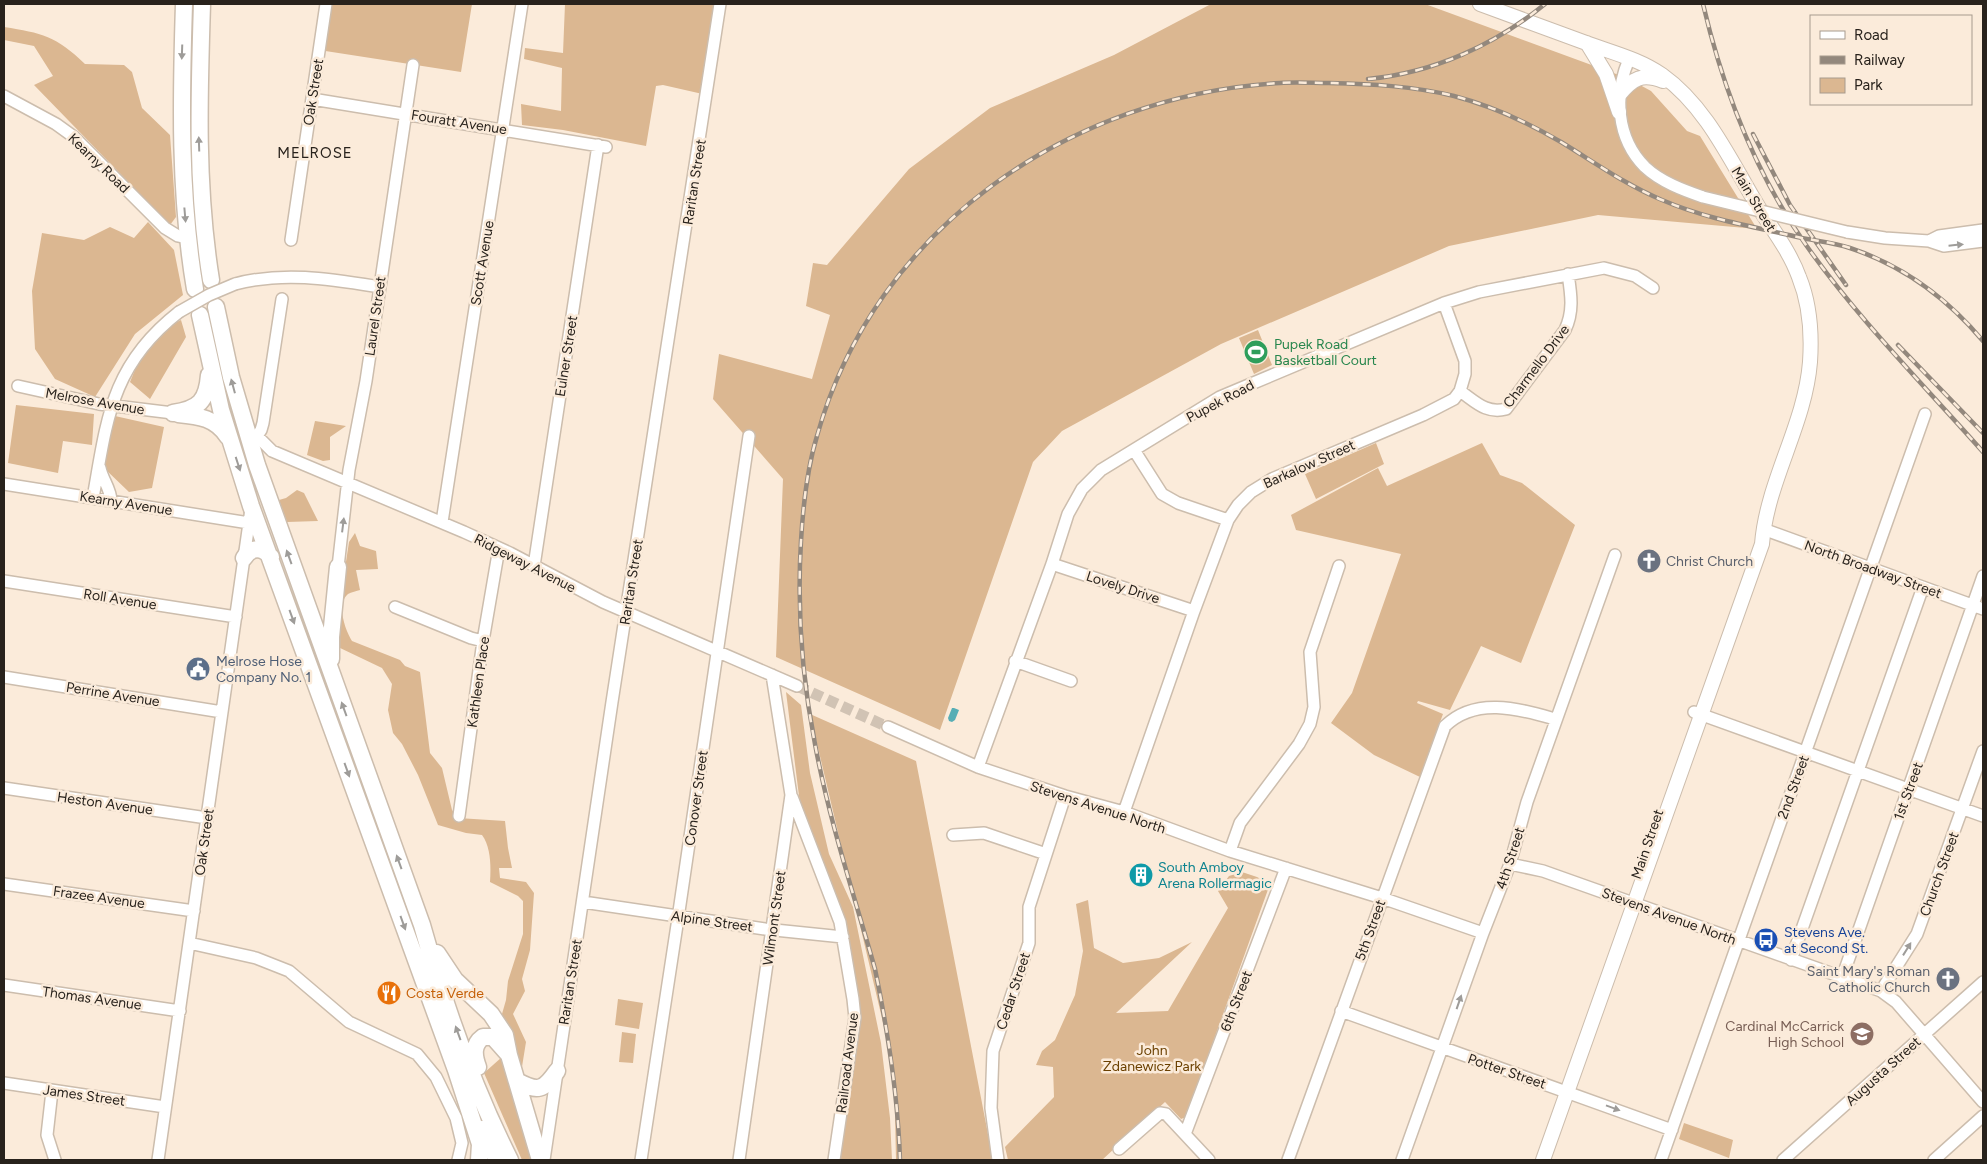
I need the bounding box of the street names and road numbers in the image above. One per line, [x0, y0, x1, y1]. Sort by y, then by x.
street label: Oak Street [300, 57, 327, 127]
street label: Fouratt Avenue [410, 107, 508, 139]
street label: Kearny Road [64, 130, 133, 197]
street label: Raritan Street [679, 138, 710, 226]
street label: Main Street [1728, 164, 1780, 235]
street label: Scott Avenue [467, 219, 498, 307]
street label: Laurel Street [361, 275, 390, 357]
street label: Eulner Street [552, 314, 581, 398]
street label: Charmello Drive [1500, 321, 1573, 411]
street label: Pupek Road [1183, 377, 1257, 426]
street label: Melrose Avenue [44, 384, 146, 419]
street label: Barkalow Street [1261, 437, 1358, 492]
street label: Kearny Avenue [78, 488, 174, 519]
street label: Ridgeway Avenue [471, 530, 579, 597]
street label: North Broadway Street [1802, 537, 1944, 602]
street label: Raritan Street [616, 538, 647, 626]
street label: Lovely Drive [1084, 568, 1162, 607]
street label: Roll Avenue [82, 585, 158, 614]
street label: Kathleen Place [464, 635, 493, 729]
street label: Perrine Avenue [65, 679, 161, 710]
street label: Conover Street [681, 749, 712, 847]
street label: 2nd Street [1774, 753, 1813, 821]
street label: 1st Street [1890, 760, 1927, 822]
street label: Stevens Avenue North [1028, 778, 1168, 837]
street label: Heston Avenue [56, 788, 154, 819]
street label: Oak Street [191, 807, 218, 877]
street label: Main Street [1628, 807, 1667, 881]
street label: 4th Street [1492, 825, 1529, 891]
street label: Church Street [1916, 830, 1963, 919]
street label: Wilmont Street [759, 870, 790, 967]
street label: Frazee Avenue [52, 883, 146, 912]
street label: Stevens Avenue North [1599, 884, 1738, 949]
street label: 5th Street [1352, 897, 1389, 963]
street label: Alpine Street [670, 907, 754, 936]
street label: Raritan Street [555, 938, 586, 1026]
street label: Cedar Street [993, 950, 1034, 1032]
street label: 6th Street [1217, 968, 1256, 1034]
street label: Thomas Avenue [41, 983, 143, 1014]
street label: Railroad Avenue [833, 1011, 862, 1114]
street label: Augusta Street [1842, 1033, 1924, 1109]
street label: Potter Street [1465, 1050, 1548, 1093]
street label: James Street [42, 1081, 126, 1110]

